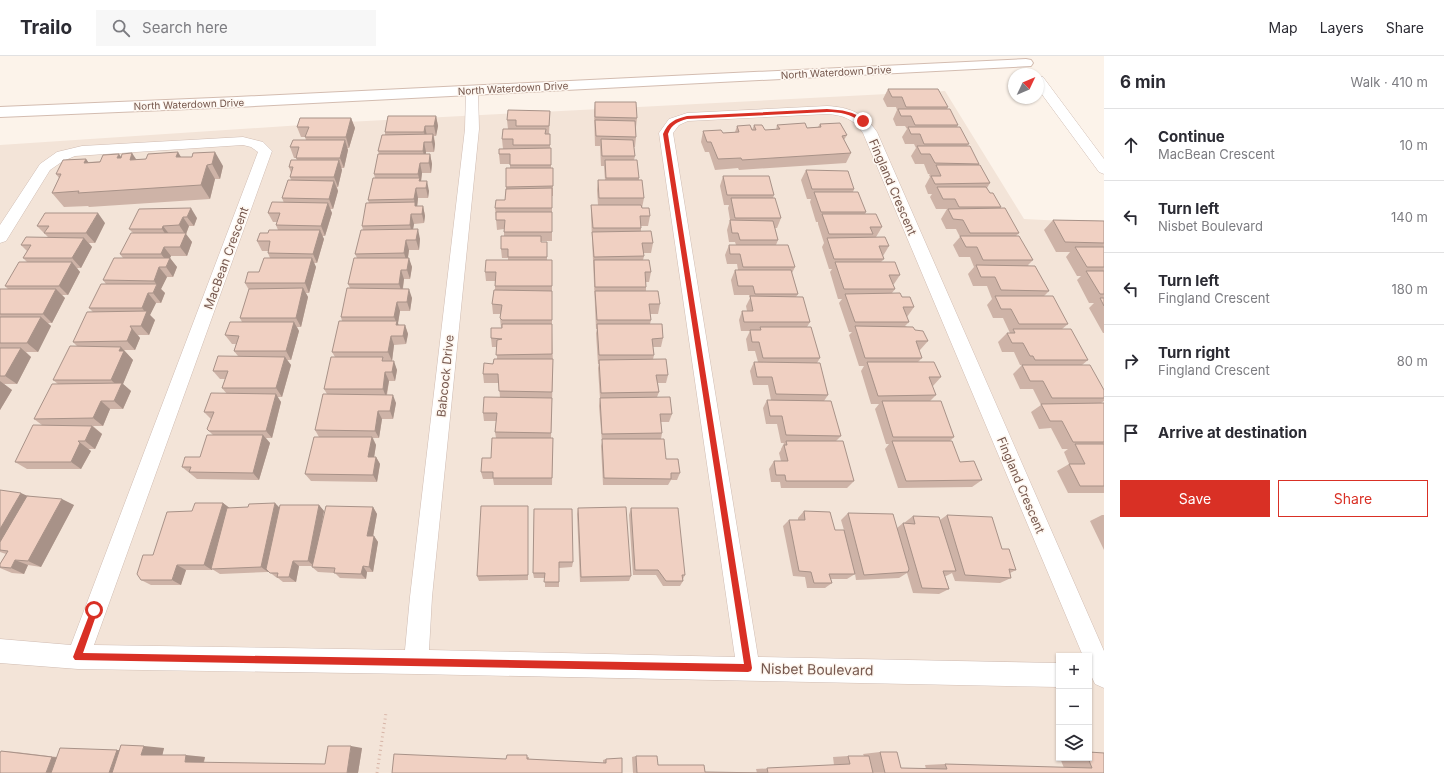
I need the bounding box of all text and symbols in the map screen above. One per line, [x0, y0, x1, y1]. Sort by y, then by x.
search box [96, 10, 376, 46]
text: Trailo [20, 16, 72, 39]
icon: search [110, 17, 132, 39]
text: Search here [142, 18, 228, 37]
text: Map [1269, 19, 1298, 36]
text: Layers [1320, 19, 1364, 36]
text: Share [1386, 19, 1424, 36]
street label: North Waterdown Drive [780, 63, 892, 81]
north arrow [1008, 68, 1044, 104]
text: 6 min [1120, 72, 1166, 92]
text: Walk · 410 m [1351, 74, 1428, 90]
street label: North Waterdown Drive [457, 79, 569, 97]
street label: North Waterdown Drive [133, 96, 245, 112]
route end [854, 112, 872, 130]
text: Continue [1158, 127, 1225, 146]
icon: ahead [1120, 134, 1142, 156]
street label: Fingland Crescent [866, 137, 920, 237]
text: 10 m [1399, 137, 1428, 153]
text: MacBean Crescent [1158, 146, 1275, 162]
text: Turn left [1158, 199, 1219, 218]
street label: MacBean Crescent [201, 205, 252, 311]
icon: left [1120, 206, 1142, 228]
text: 140 m [1391, 209, 1428, 225]
text: Nisbet Boulevard [1158, 218, 1263, 234]
text: Turn left [1158, 271, 1219, 290]
icon: left [1120, 278, 1142, 300]
text: 180 m [1391, 281, 1428, 297]
text: Fingland Crescent [1158, 290, 1270, 306]
street label: Babcock Drive [433, 334, 457, 418]
text: Turn right [1158, 343, 1230, 362]
icon: right [1120, 350, 1142, 372]
text: 80 m [1397, 353, 1428, 369]
text: Fingland Crescent [1158, 362, 1270, 378]
icon: arrive [1120, 422, 1142, 444]
text: Arrive at destination [1158, 423, 1307, 442]
street label: Fingland Crescent [994, 435, 1048, 535]
button: Save [1120, 480, 1270, 517]
button: Share [1278, 480, 1428, 517]
route start [85, 601, 103, 619]
map controls [1056, 653, 1092, 761]
button: + [1056, 653, 1092, 689]
street label: Nisbet Boulevard [760, 660, 874, 678]
button: − [1056, 689, 1092, 725]
button: layers [1056, 725, 1092, 761]

